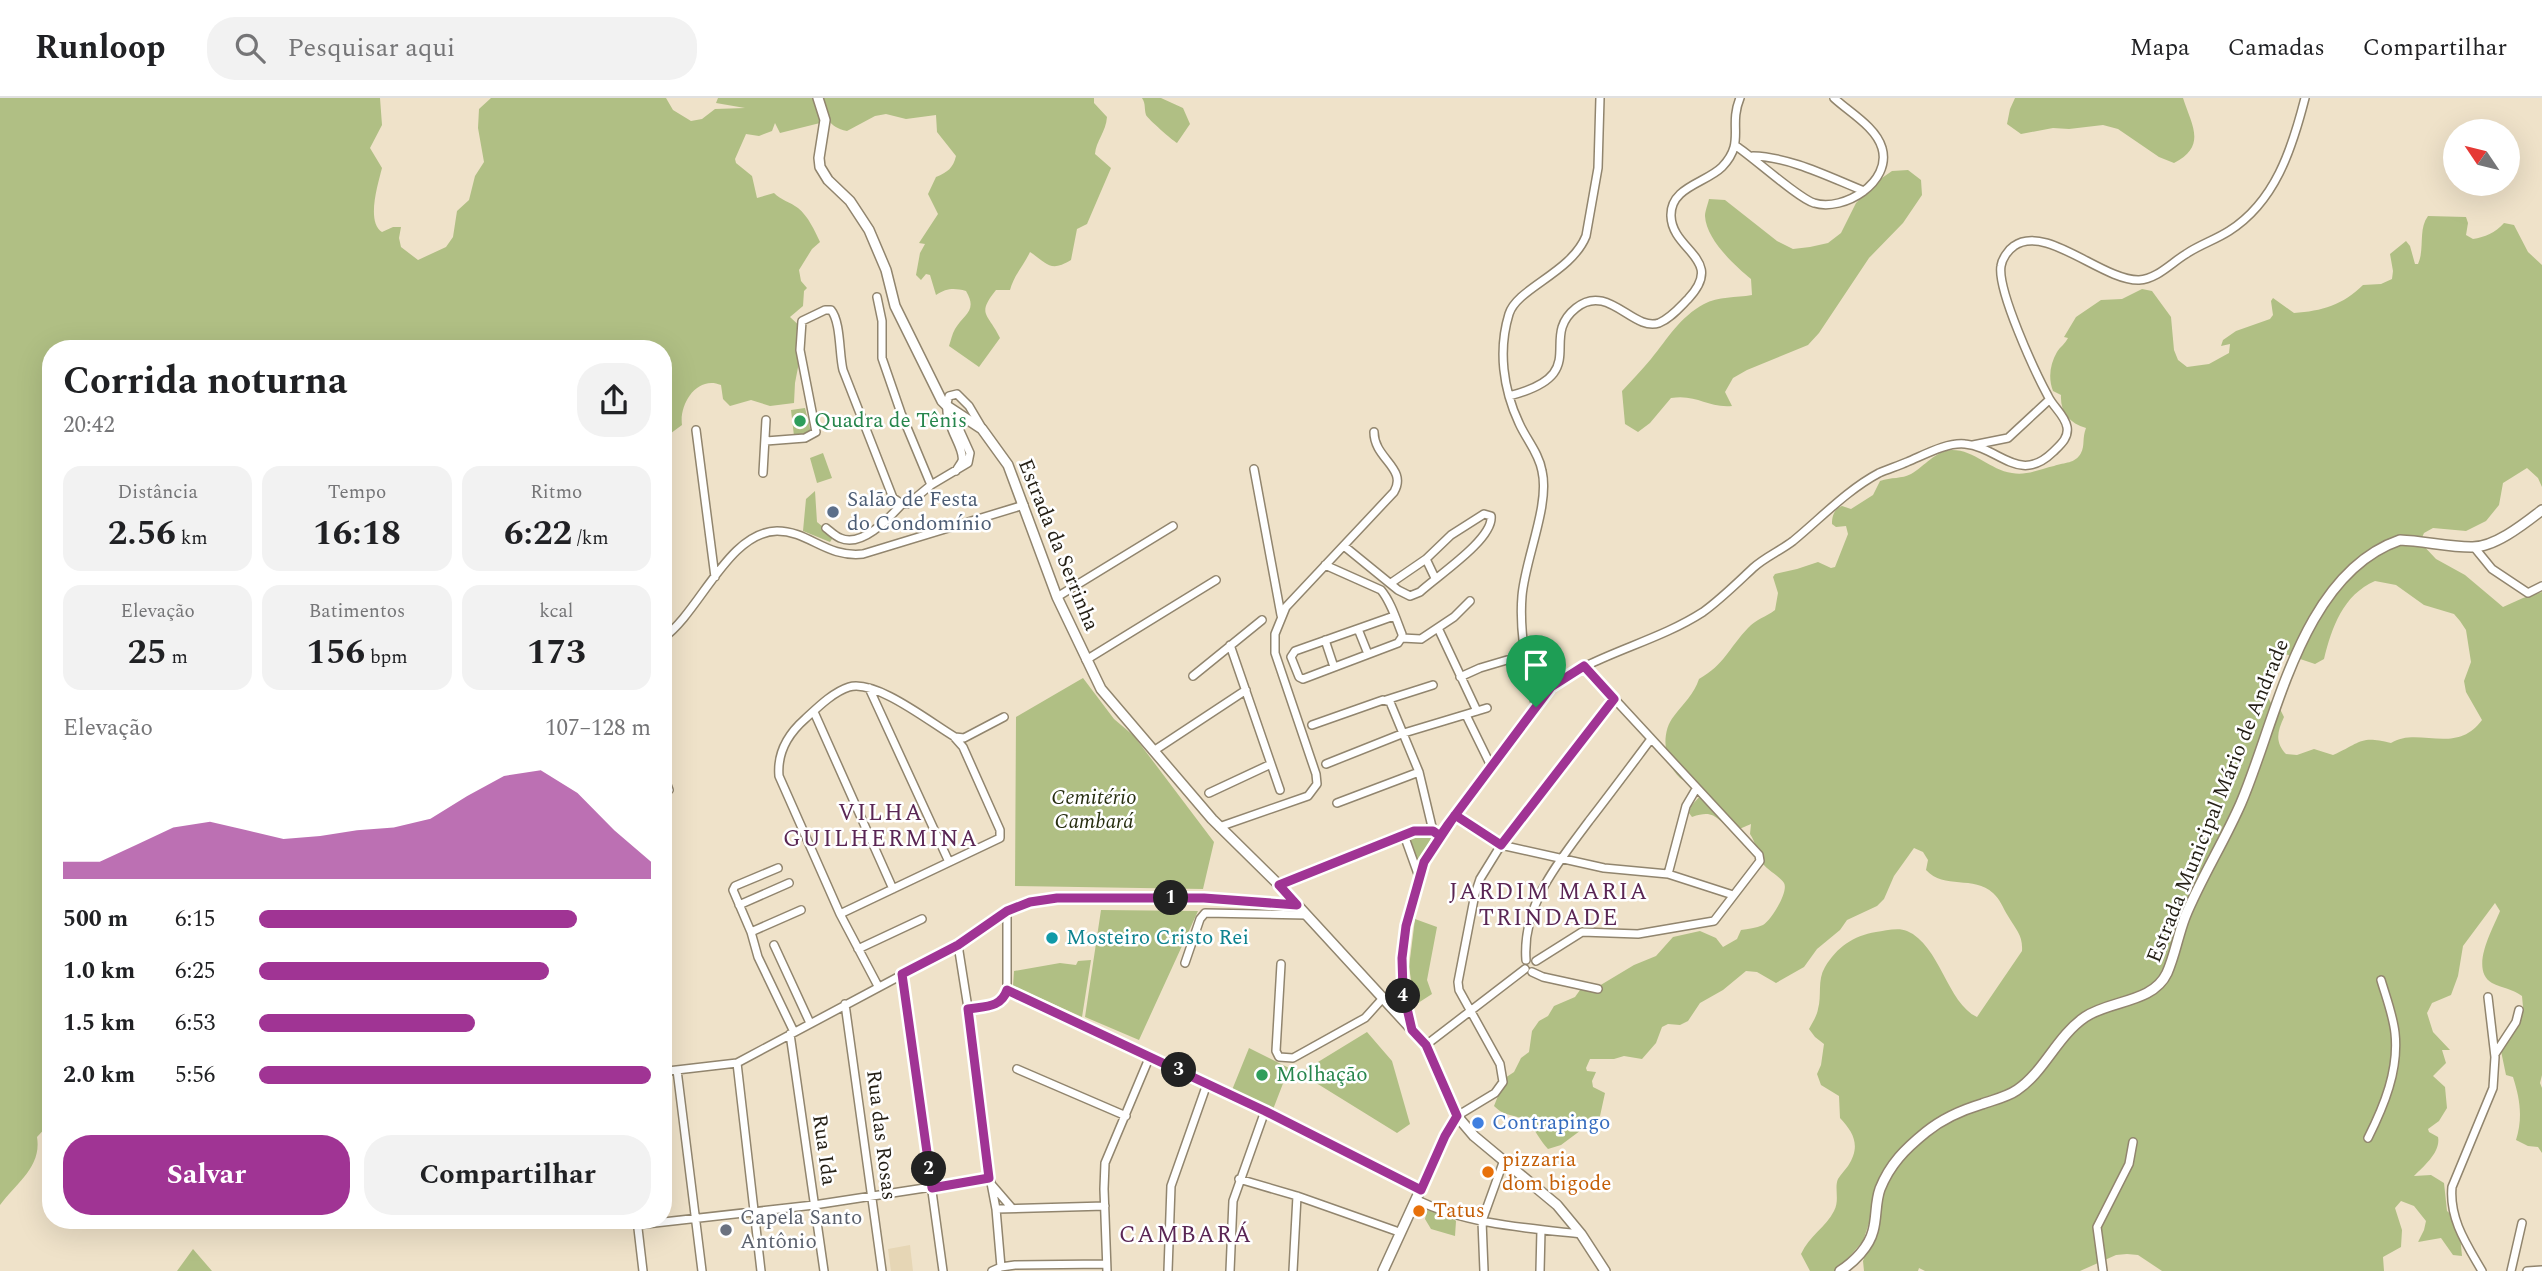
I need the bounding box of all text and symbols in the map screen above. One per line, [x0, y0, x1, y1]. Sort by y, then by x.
search box [207, 17, 697, 80]
text: Runloop [35, 23, 165, 73]
text: Pesquisar aqui [287, 28, 455, 68]
icon: search [231, 29, 269, 67]
text: Mapa [2130, 30, 2190, 66]
text: Camadas [2228, 30, 2325, 66]
text: Compartilhar [2363, 30, 2507, 66]
north arrow [2443, 119, 2520, 196]
map controls [2443, 119, 2520, 196]
text: Corrida noturna [63, 353, 347, 411]
button: share [577, 363, 651, 437]
place label: Quadra de Tênis [814, 405, 967, 437]
text: 20:42 [63, 408, 115, 443]
marker: Quadra de Tênis [792, 413, 808, 429]
street label: Estrada da Serrinha [1009, 454, 1107, 637]
text: Distância [118, 478, 198, 507]
text: Tempo [328, 478, 386, 507]
text: Ritmo [530, 478, 582, 507]
place label: Salão de Festa do Condomínio [847, 484, 992, 540]
marker: Salão de Festa do Condomínio [825, 504, 841, 520]
text: 2.56 [108, 507, 176, 560]
text: 16:18 [313, 507, 401, 560]
text: 6:22 [504, 507, 572, 560]
text: km [176, 524, 208, 553]
text: /km [572, 524, 609, 553]
text: Elevação [121, 597, 195, 626]
text: Batimentos [309, 597, 405, 626]
text: kcal [539, 597, 573, 626]
text: 25 [127, 626, 167, 679]
text: 156 [306, 626, 365, 679]
text: 173 [527, 626, 586, 679]
street label: Estrada Municipal Mário de Andrade [2138, 634, 2298, 968]
pin [1506, 635, 1566, 707]
text: m [167, 643, 188, 672]
text: bpm [365, 643, 408, 672]
icon: arrive [1517, 646, 1555, 684]
text: Elevação [63, 711, 153, 746]
text: 107–128 m [545, 711, 651, 746]
park label: Cemitério Cambará [1051, 782, 1137, 838]
district label: VILHA GUILHERMINA [783, 796, 979, 857]
district label: JARDIM MARIA TRINDADE [1449, 875, 1649, 936]
pin: 1 [1154, 880, 1188, 916]
text: 1 [1165, 883, 1176, 912]
text: 500 m [63, 902, 128, 937]
text: 6:15 [175, 902, 215, 937]
place label: Mosteiro Cristo Rei [1066, 922, 1249, 954]
marker: Mosteiro Cristo Rei [1044, 930, 1060, 946]
text: 1.0 km [63, 954, 135, 989]
text: 6:25 [175, 954, 215, 989]
pin: 4 [1386, 978, 1420, 1014]
text: 4 [1397, 981, 1408, 1010]
text: 1.5 km [63, 1006, 135, 1041]
text: 6:53 [175, 1006, 215, 1041]
pin: 3 [1162, 1052, 1196, 1088]
text: 3 [1173, 1055, 1184, 1084]
text: 2.0 km [63, 1058, 135, 1093]
text: 5:56 [175, 1058, 215, 1093]
place label: Molhação [1276, 1059, 1368, 1091]
marker: Molhação [1254, 1067, 1270, 1083]
street label: Rua das Rosas [857, 1068, 905, 1202]
place label: Contrapingo [1492, 1107, 1610, 1139]
street label: Rua Ida [803, 1112, 845, 1188]
marker: Contrapingo [1470, 1115, 1486, 1131]
button: Salvar [63, 1135, 350, 1215]
button: Compartilhar [364, 1135, 651, 1215]
place label: pizzaria dom bigode [1502, 1144, 1611, 1200]
pin: 2 [912, 1152, 946, 1186]
text: 2 [923, 1154, 934, 1183]
marker: pizzaria dom bigode [1480, 1164, 1496, 1180]
place label: Tatus [1433, 1195, 1485, 1227]
place label: Capela Santo Antônio [740, 1202, 862, 1258]
marker: Tatus [1411, 1203, 1427, 1219]
district label: CAMBARÁ [1119, 1218, 1253, 1253]
marker: Capela Santo Antônio [718, 1222, 734, 1238]

